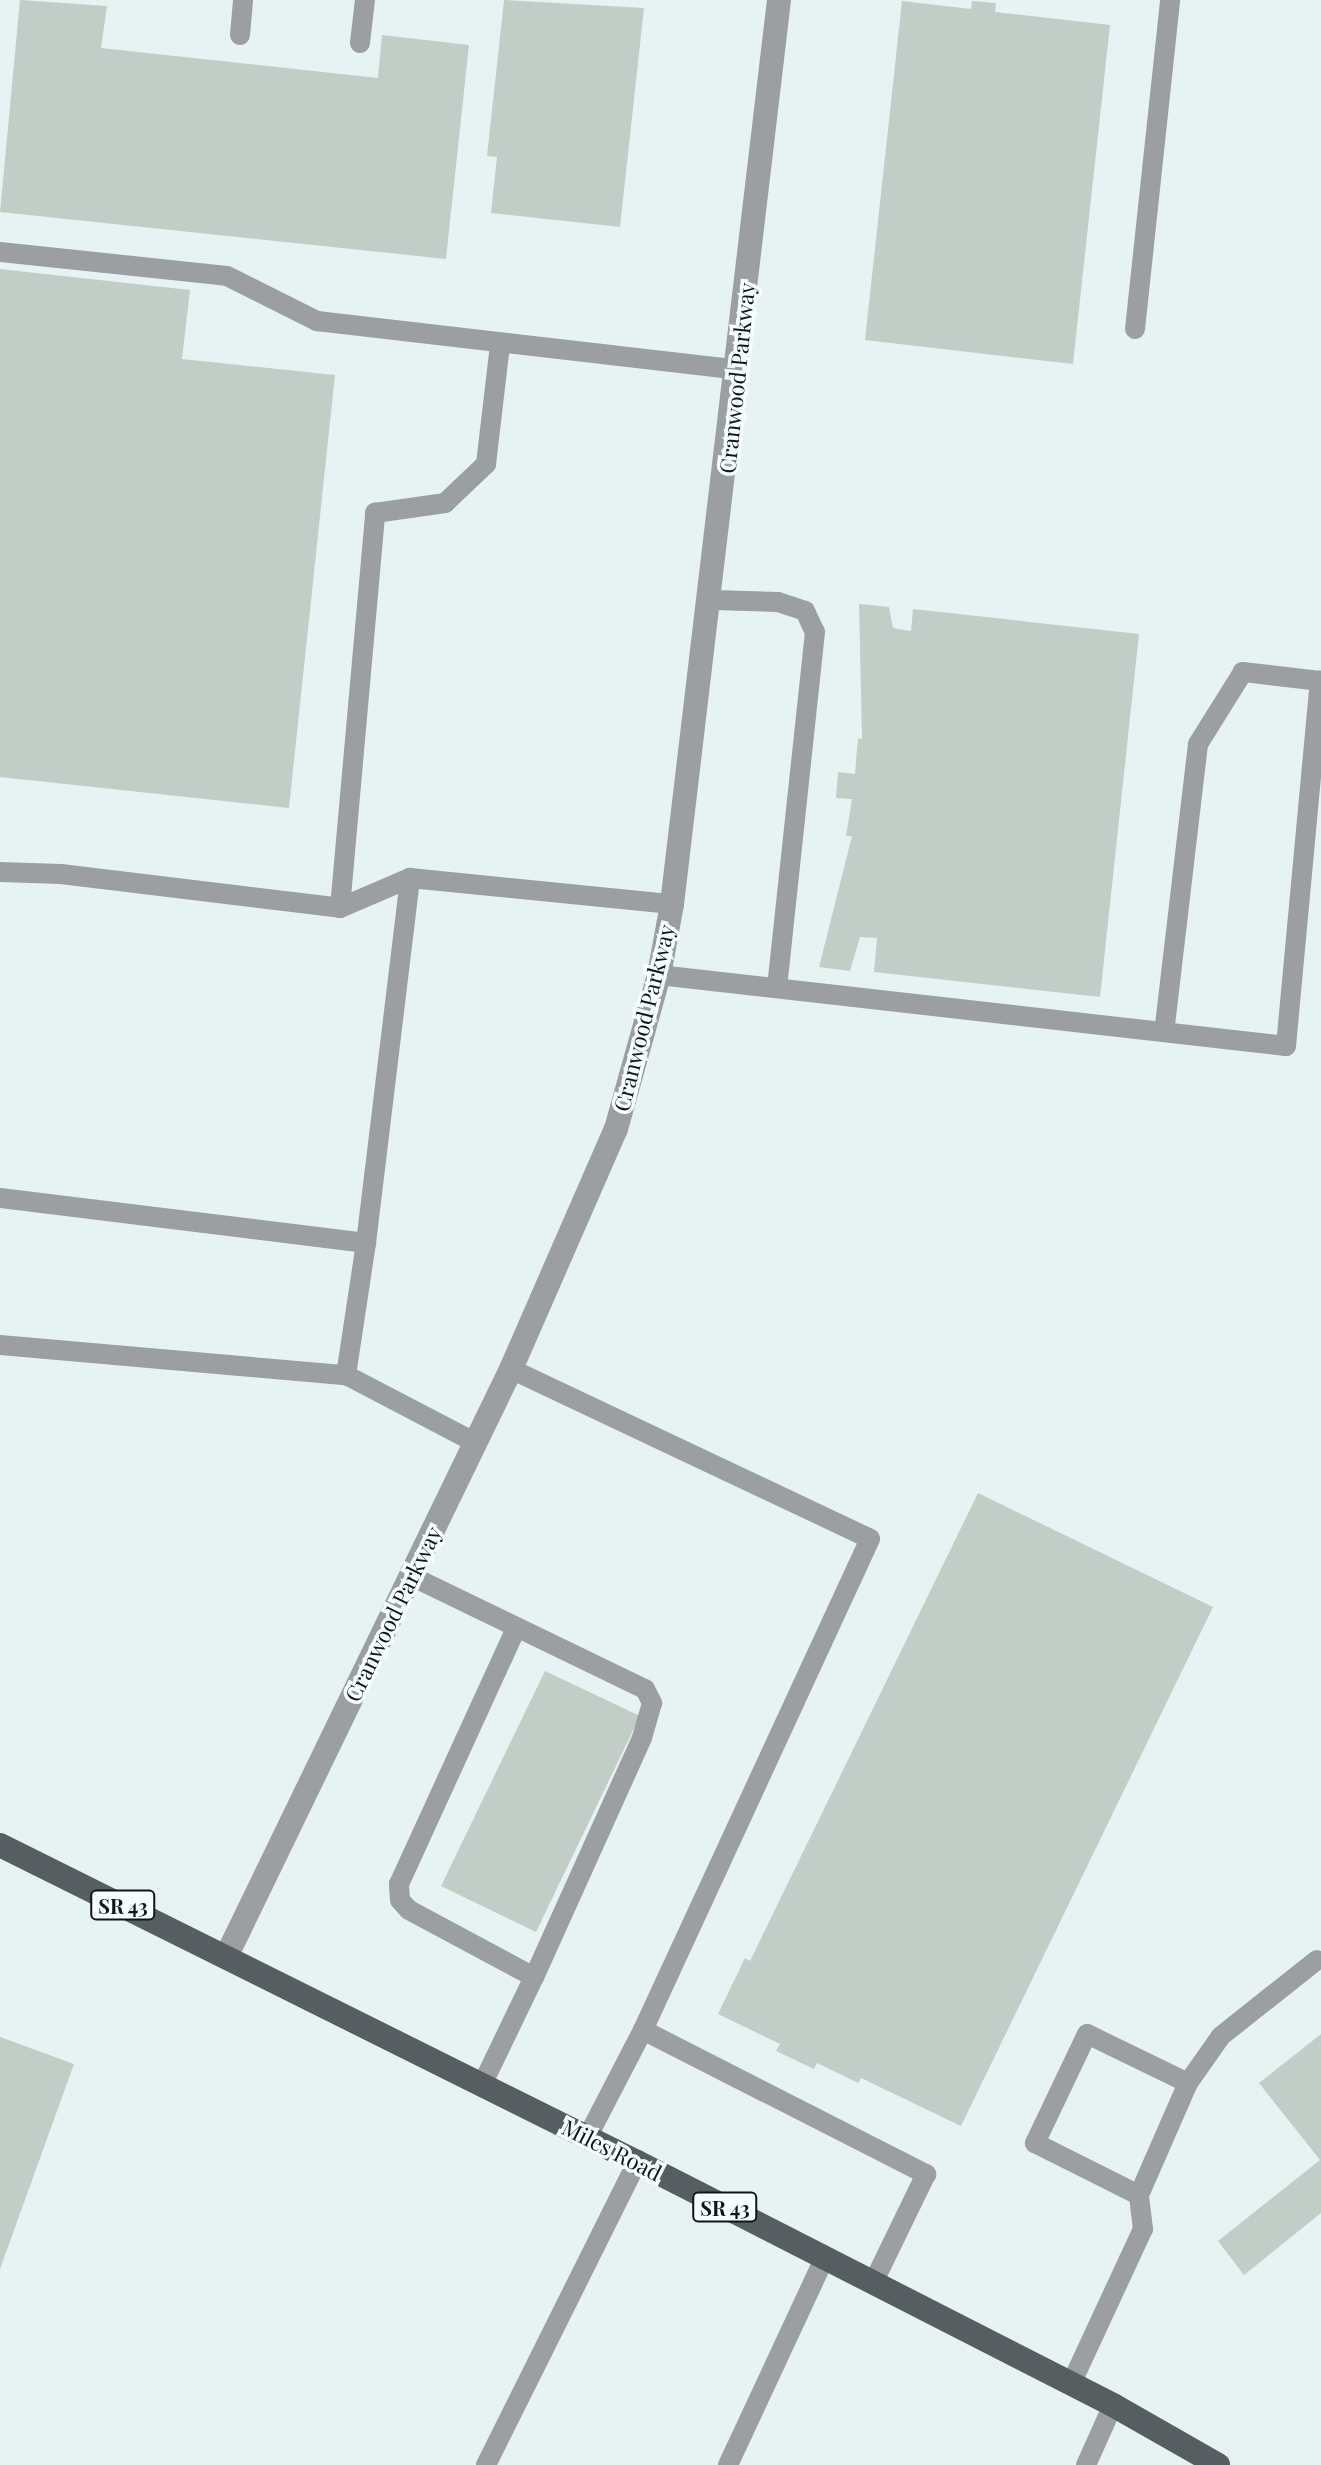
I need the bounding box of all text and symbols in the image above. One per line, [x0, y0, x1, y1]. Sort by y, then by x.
street label: Cranwood Parkway [714, 281, 760, 475]
street label: Cranwood Parkway [608, 922, 680, 1114]
street label: Cranwood Parkway [339, 1522, 447, 1706]
road number: SR 43 [89, 1889, 157, 1921]
street label: Miles Road [558, 2114, 666, 2186]
road number: SR 43 [691, 2191, 759, 2223]

